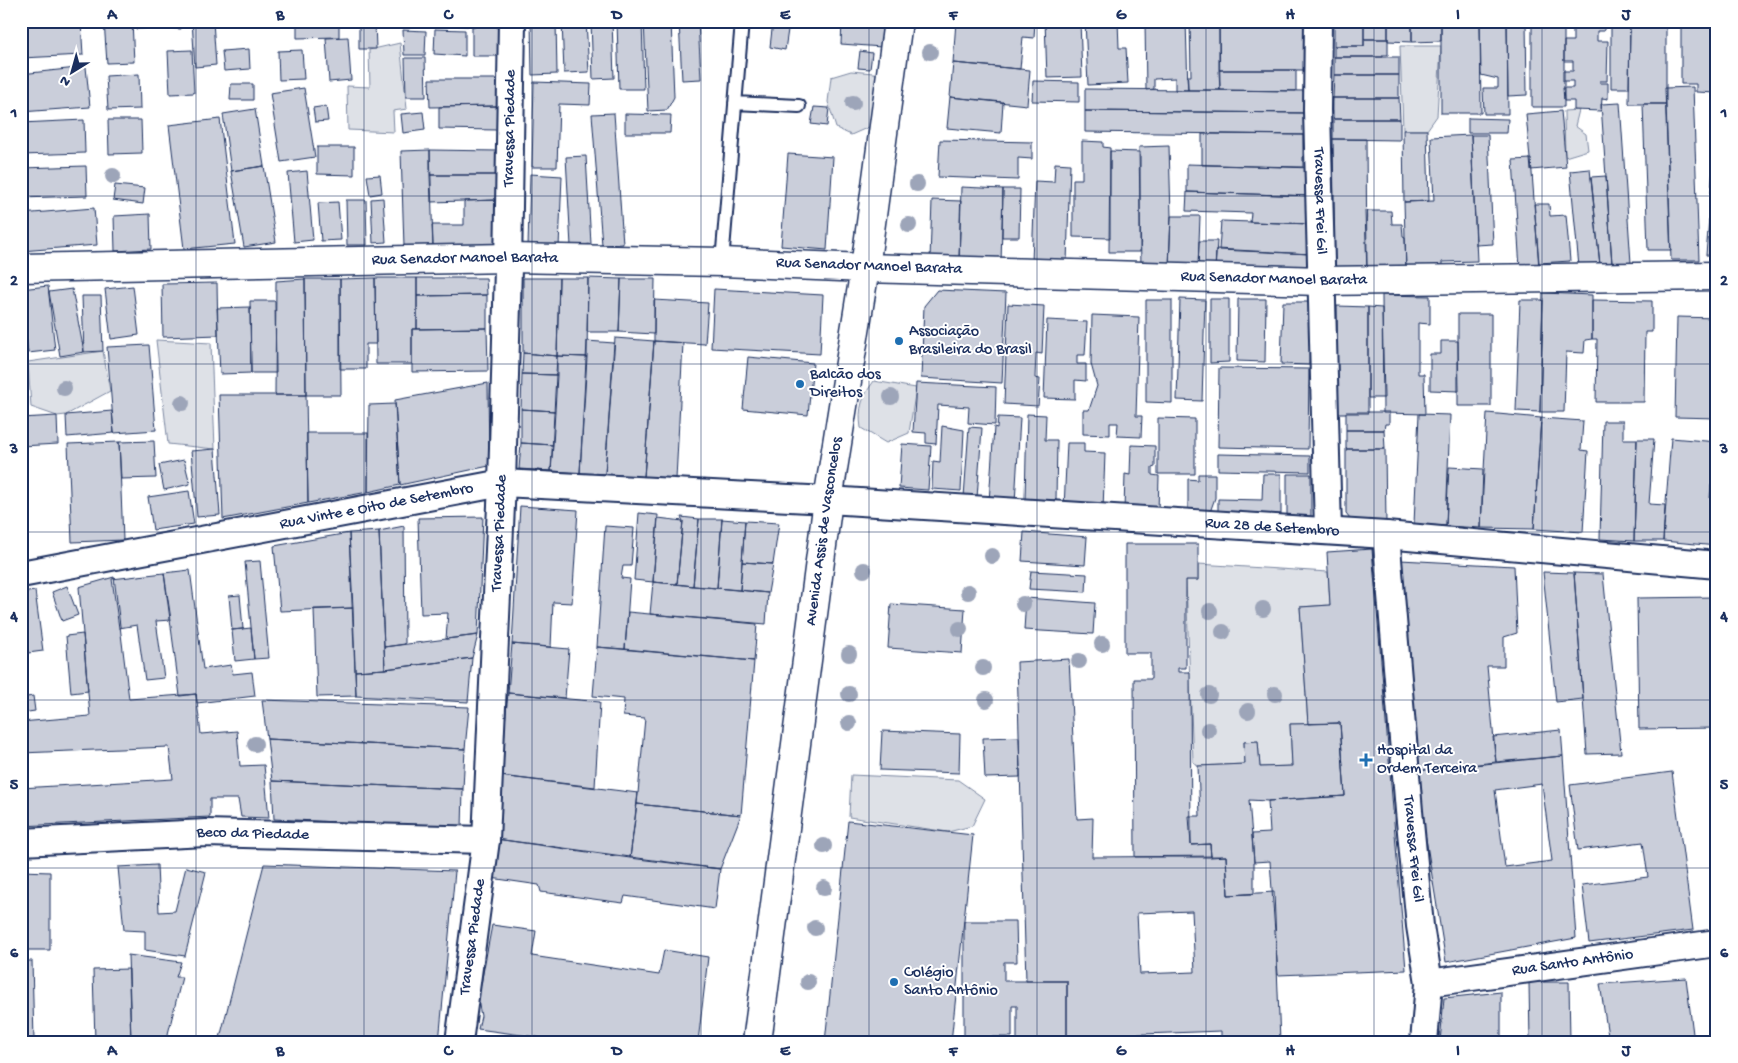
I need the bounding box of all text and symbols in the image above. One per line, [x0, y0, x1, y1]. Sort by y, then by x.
text: A [106, 7, 118, 26]
text: B [275, 7, 285, 26]
text: C [443, 7, 454, 26]
text: D [610, 7, 623, 26]
text: E [780, 7, 791, 26]
text: F [948, 7, 959, 26]
text: G [1116, 7, 1127, 26]
text: H [1285, 7, 1295, 26]
text: I [1456, 7, 1460, 26]
text: J [1621, 7, 1632, 26]
north arrow [48, 48, 98, 98]
street label: Travessa Piedade [500, 69, 521, 188]
text: N [57, 71, 74, 90]
text: 1 [10, 105, 17, 124]
text: 1 [1720, 105, 1727, 124]
street label: Travessa Frei Gil [1308, 146, 1330, 255]
street label: Rua Senador Manoel Barata [371, 248, 559, 270]
street label: Rua Senador Manoel Barata [776, 254, 964, 280]
street label: Rua Senador Manoel Barata [1180, 268, 1368, 291]
text: 2 [10, 273, 18, 292]
text: 2 [1720, 273, 1728, 292]
place label: Associação Brasileira do Brasil [908, 323, 1032, 360]
marker: Associação Brasileira do Brasil [893, 335, 905, 347]
place label: Balcão dos Direitos [809, 366, 882, 403]
marker: Balcão dos Direitos [794, 378, 806, 390]
street label: Avenida Assis de Vasconcelos [802, 435, 848, 627]
text: 3 [9, 441, 18, 460]
text: 3 [1719, 441, 1728, 460]
street label: Travessa Piedade [488, 474, 512, 593]
street label: Rua Vinte e Oito de Setembro [278, 479, 475, 534]
street label: Rua 28 de Setembro [1204, 514, 1340, 542]
text: 4 [9, 609, 18, 628]
text: 4 [1719, 609, 1728, 628]
place label: Hospital da Ordem Terceira [1377, 742, 1478, 779]
marker: Hospital da Ordem Terceira [1359, 753, 1373, 767]
text: 5 [10, 777, 19, 796]
text: 5 [1720, 777, 1729, 796]
street label: Travessa Frei Gil [1398, 794, 1427, 903]
street label: Beco da Piedade [195, 823, 310, 845]
street label: Travessa Piedade [456, 877, 490, 997]
text: 6 [10, 945, 19, 964]
street label: Rua Santo Antônio [1511, 945, 1635, 981]
text: 6 [1720, 945, 1729, 964]
place label: Colégio Santo Antônio [904, 964, 998, 1001]
marker: Colégio Santo Antônio [888, 976, 900, 988]
text: A [106, 1043, 118, 1062]
text: B [275, 1043, 285, 1062]
text: C [443, 1043, 454, 1062]
text: D [610, 1043, 623, 1062]
text: E [780, 1043, 791, 1062]
text: F [948, 1043, 959, 1062]
text: G [1116, 1043, 1127, 1062]
text: H [1285, 1043, 1295, 1062]
text: I [1456, 1043, 1460, 1062]
text: J [1621, 1043, 1632, 1062]

